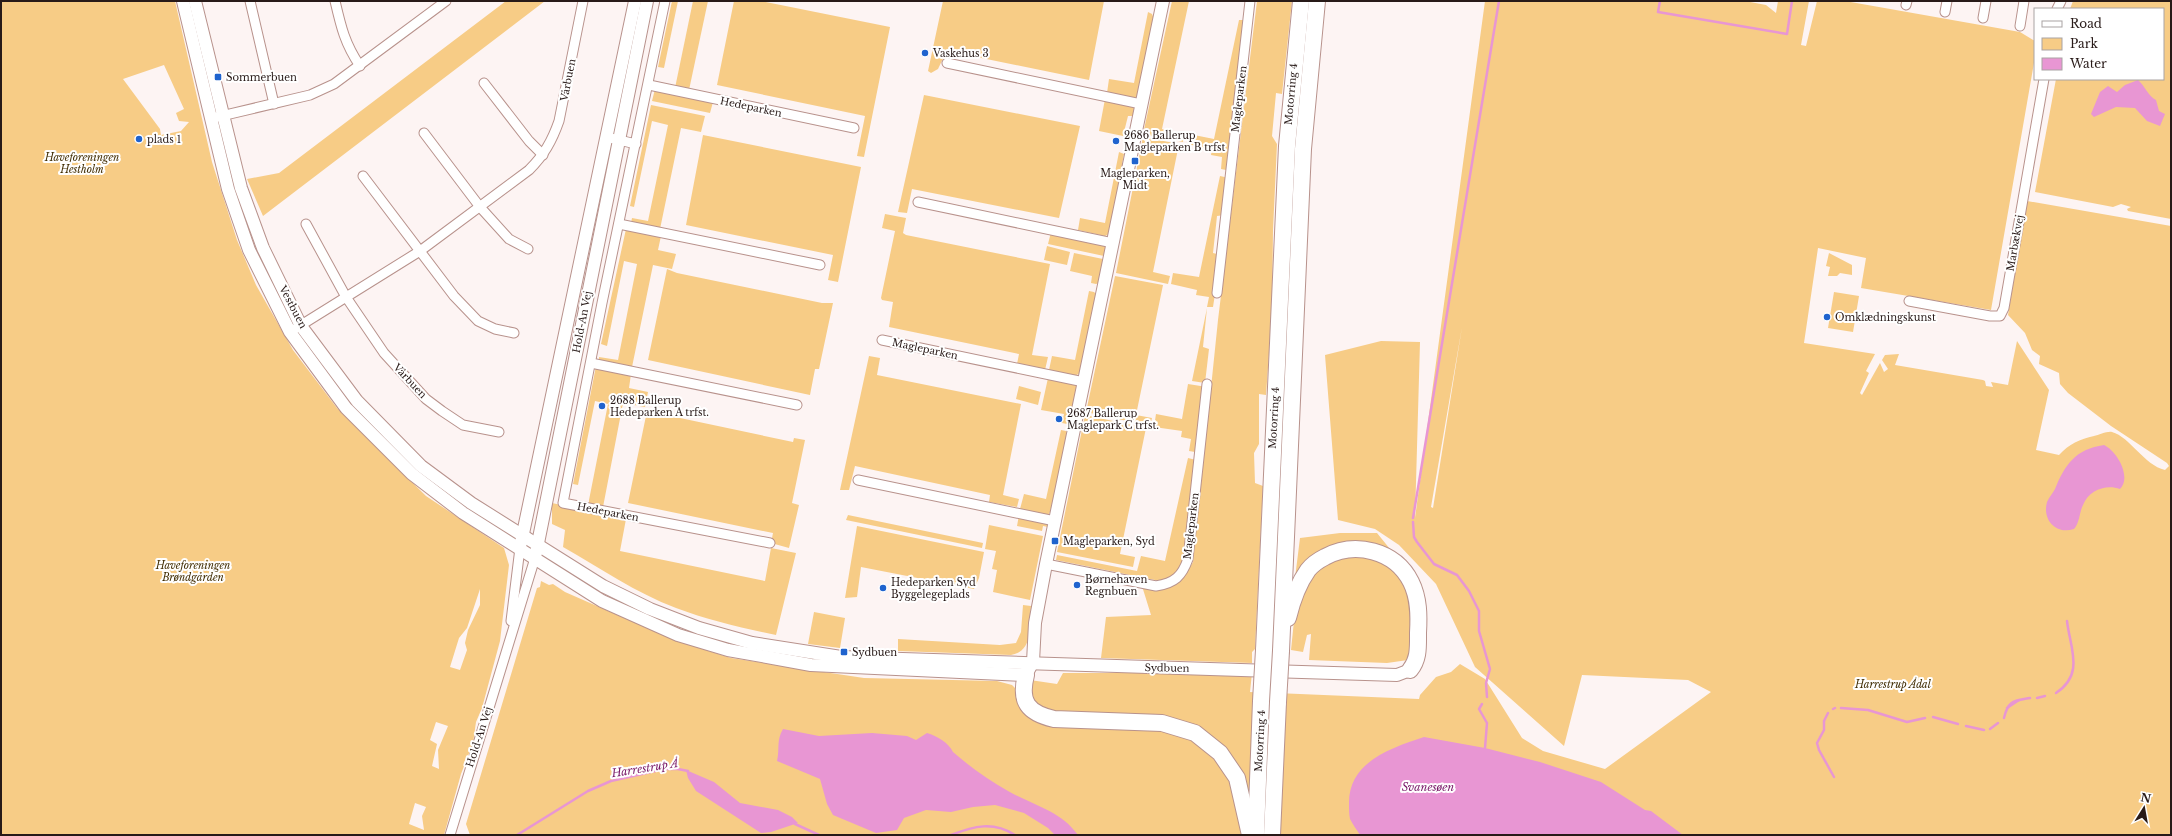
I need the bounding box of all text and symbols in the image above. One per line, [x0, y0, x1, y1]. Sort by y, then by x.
legend [2034, 8, 2164, 80]
text: Road [2070, 16, 2102, 31]
text: Park [2070, 36, 2098, 51]
place label: Vaskehus 3 [932, 47, 989, 60]
marker: Vaskehus 3 [920, 48, 930, 58]
text: Water [2069, 56, 2107, 71]
street label: Vårbuen [557, 58, 579, 103]
street label: Motorring 4 [1282, 62, 1300, 125]
street label: Magleparken [1228, 65, 1250, 133]
place label: Sommerbuen [226, 71, 297, 84]
marker: Sommerbuen [213, 72, 223, 82]
street label: Hedeparken [719, 94, 783, 120]
place label: 2686 Ballerup Magleparken B trfst [1124, 129, 1226, 154]
place label: plads 1 [147, 133, 181, 146]
marker: plads 1 [134, 134, 144, 144]
marker: 2686 Ballerup Magleparken B trfst [1111, 136, 1121, 146]
park label: Haveforeningen Hestholm [44, 151, 119, 176]
marker: Magleparken, Midt [1130, 156, 1140, 166]
place label: Magleparken, Midt [1100, 167, 1170, 192]
street label: Marbækvej [2004, 214, 2026, 272]
street label: Vestbuen [276, 282, 310, 331]
street label: Hold-An Vej [570, 290, 594, 354]
place label: Omklædningskunst [1835, 311, 1936, 324]
marker: Omklædningskunst [1822, 312, 1832, 322]
street label: Magleparken [891, 336, 959, 362]
street label: Vårbuen [390, 360, 430, 401]
street label: Motorring 4 [1266, 387, 1282, 449]
place label: 2688 Ballerup Hedeparken A trfst. [610, 394, 709, 419]
marker: 2688 Ballerup Hedeparken A trfst. [597, 401, 607, 411]
place label: 2687 Ballerup Maglepark C trfst. [1067, 407, 1159, 432]
marker: 2687 Ballerup Maglepark C trfst. [1054, 414, 1064, 424]
street label: Magleparken [1180, 492, 1202, 560]
street label: Hedeparken [576, 500, 640, 524]
place label: Magleparken, Syd [1063, 535, 1155, 548]
marker: Magleparken, Syd [1050, 536, 1060, 546]
park label: Haveforeningen Brøndgården [155, 559, 230, 584]
place label: Børnehaven Regnbuen [1085, 573, 1147, 598]
place label: Hedeparken Syd Byggelegeplads [891, 576, 976, 601]
marker: Børnehaven Regnbuen [1072, 580, 1082, 590]
marker: Hedeparken Syd Byggelegeplads [878, 583, 888, 593]
place label: Sydbuen [852, 646, 897, 659]
marker: Sydbuen [839, 647, 849, 657]
street label: Sydbuen [1144, 661, 1190, 675]
park label: Harrestrup Ådal [1854, 677, 1932, 691]
street label: Hold-An Vej [463, 705, 495, 769]
street label: Motorring 4 [1252, 710, 1268, 772]
water label: Harrestrup Å [609, 756, 680, 780]
water label: Svanesøen [1402, 780, 1454, 794]
north arrow [2124, 788, 2164, 828]
text: N [2139, 790, 2153, 806]

